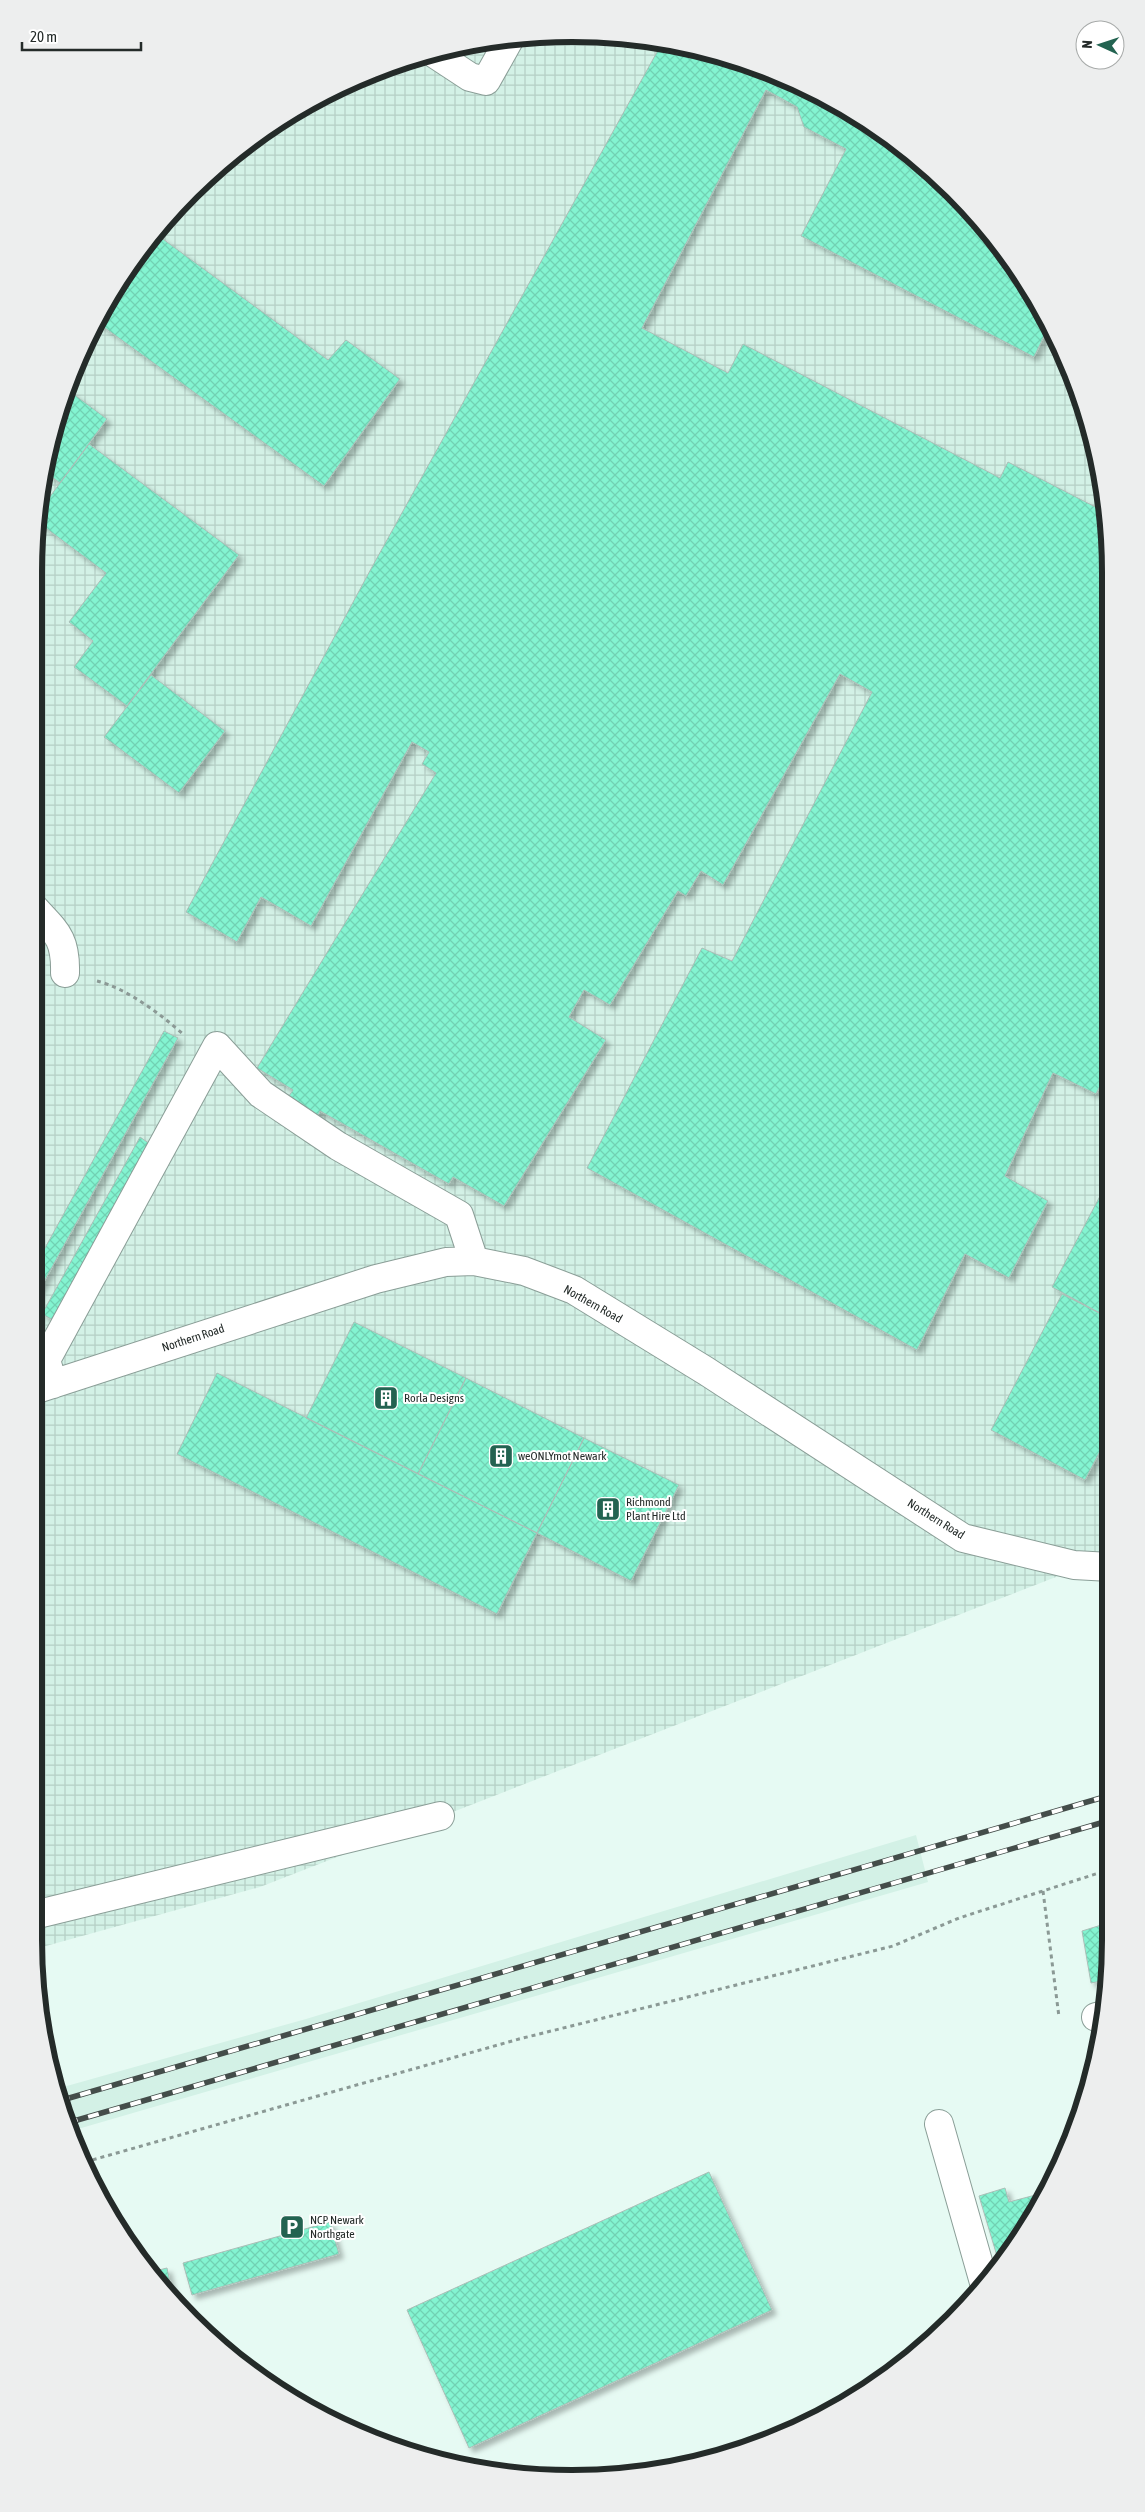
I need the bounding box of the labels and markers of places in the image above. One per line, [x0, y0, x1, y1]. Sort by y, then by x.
building icon: Rorla Designs [373, 1385, 399, 1411]
place label: Rorla Designs [404, 1391, 464, 1405]
building icon: weONLYmot Newark [488, 1443, 514, 1469]
place label: weONLYmot Newark [518, 1449, 607, 1463]
place label: Richmond Plant Hire Ltd [626, 1495, 686, 1523]
building icon: Richmond Plant Hire Ltd [595, 1496, 621, 1522]
place label: NCP Newark Northgate [310, 2213, 365, 2241]
parking icon: NCP Newark Northgate [279, 2214, 305, 2240]

